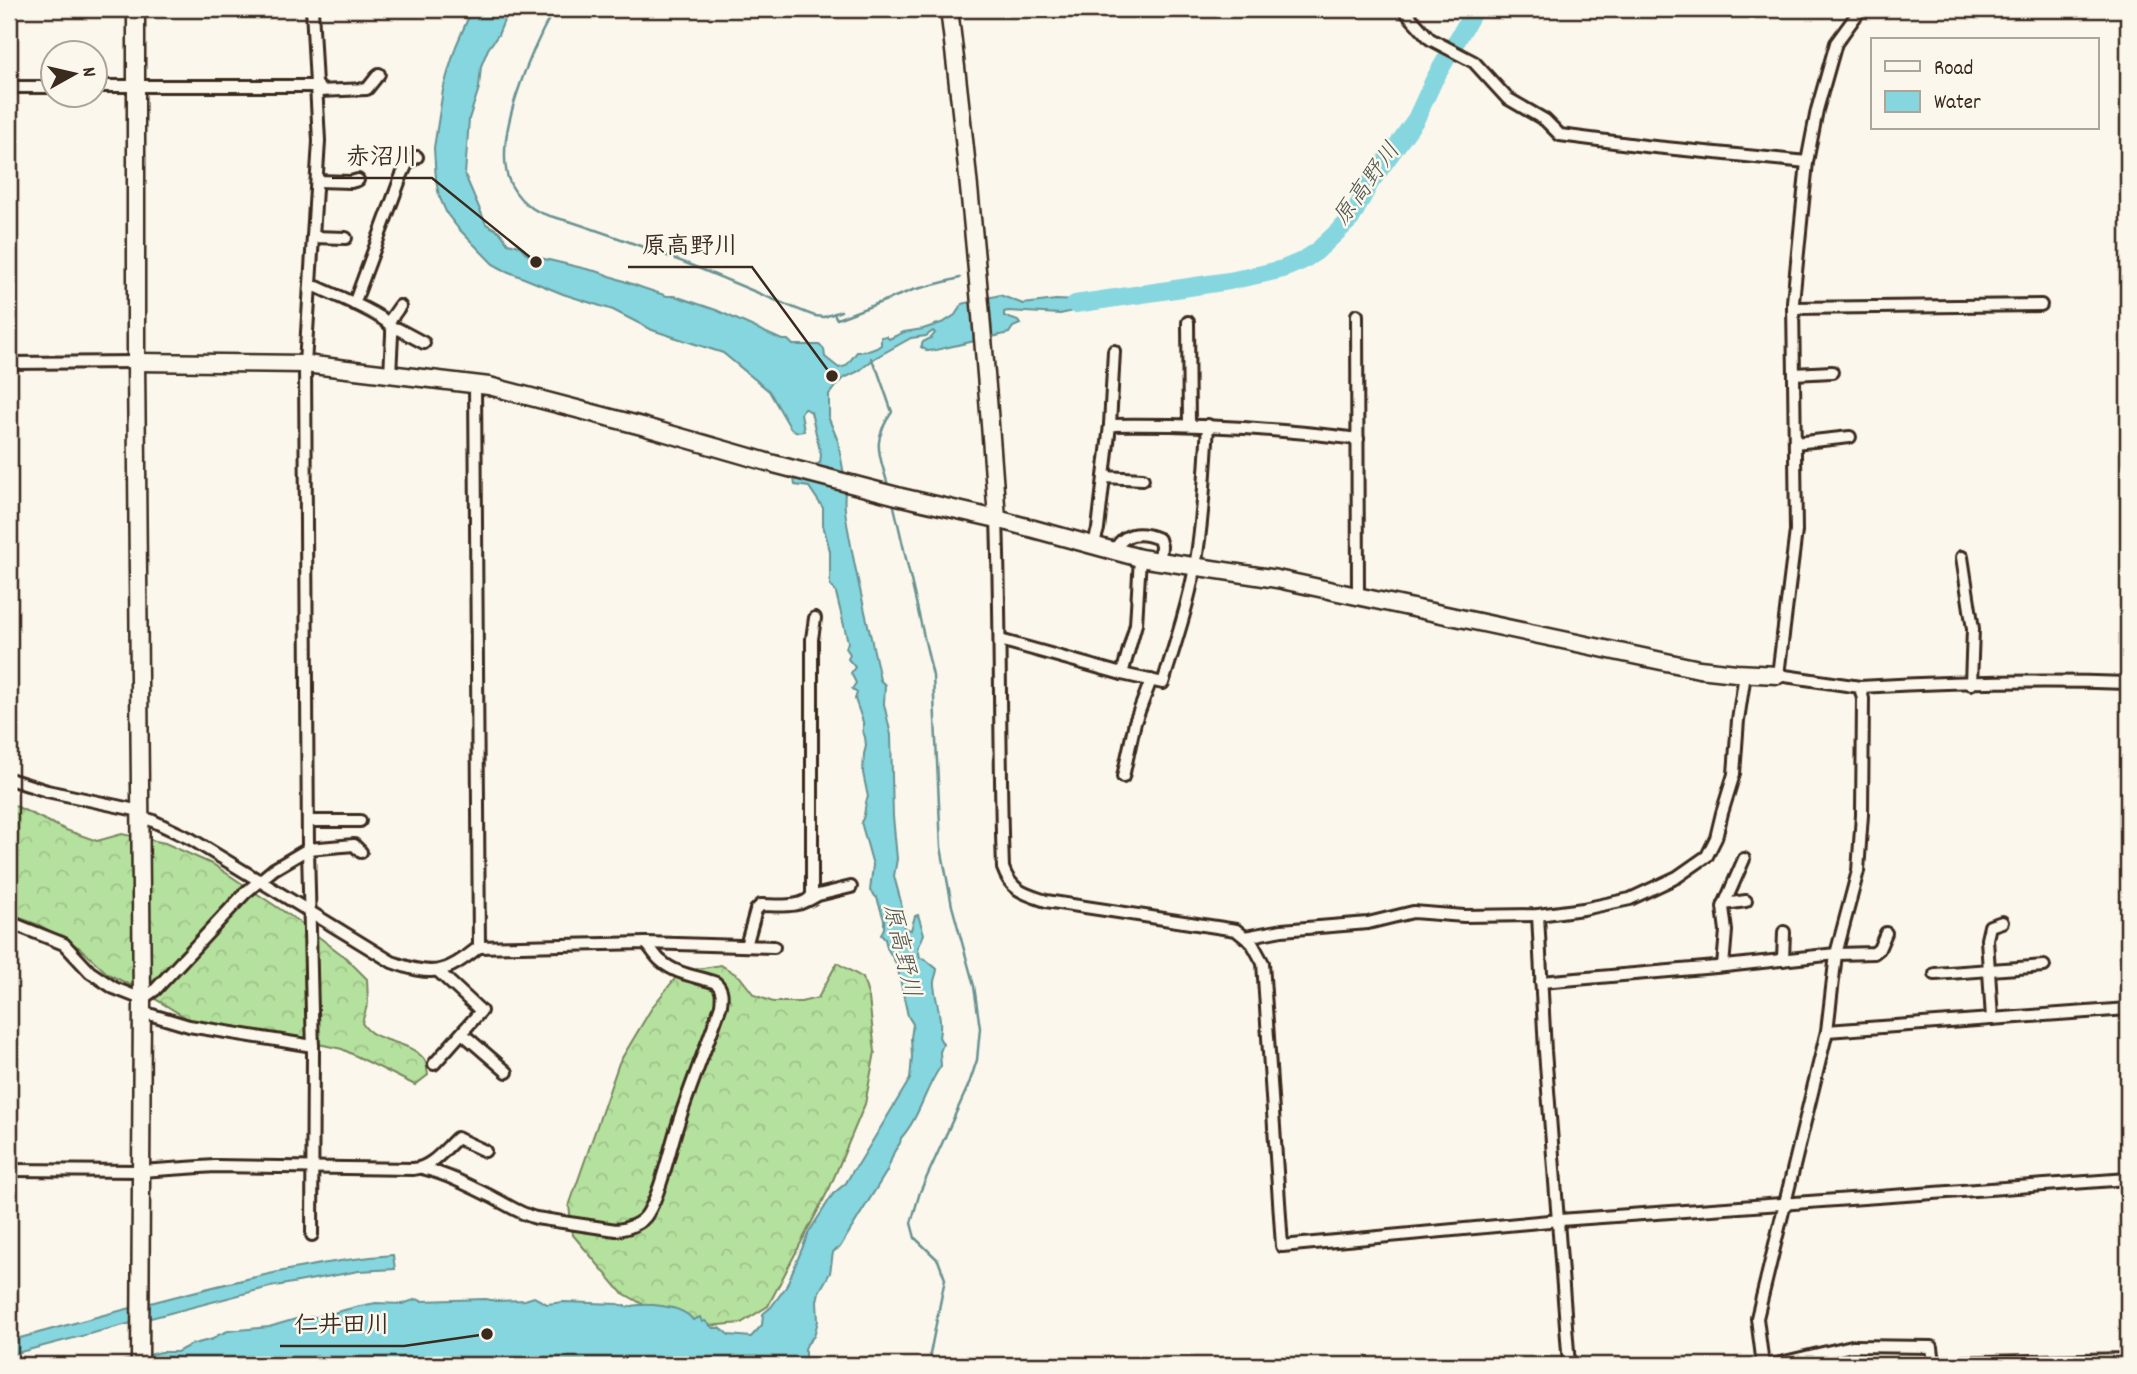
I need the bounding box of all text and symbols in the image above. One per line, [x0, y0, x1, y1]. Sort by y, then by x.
north arrow [38, 38, 108, 108]
legend [1871, 38, 2098, 130]
text: Road [1934, 55, 1973, 85]
text: N [73, 66, 101, 79]
text: Water [1934, 89, 1981, 119]
callout: 赤沼川 [332, 133, 432, 178]
water label: 原高野川 [1326, 136, 1410, 234]
text: 赤沼川 [346, 142, 418, 176]
callout: 原高野川 [628, 222, 752, 267]
text: 原高野川 [642, 231, 738, 265]
water label: 原高野川 [873, 900, 927, 1002]
callout: 仁井田川 [280, 1301, 404, 1346]
text: 仁井田川 [294, 1310, 390, 1344]

